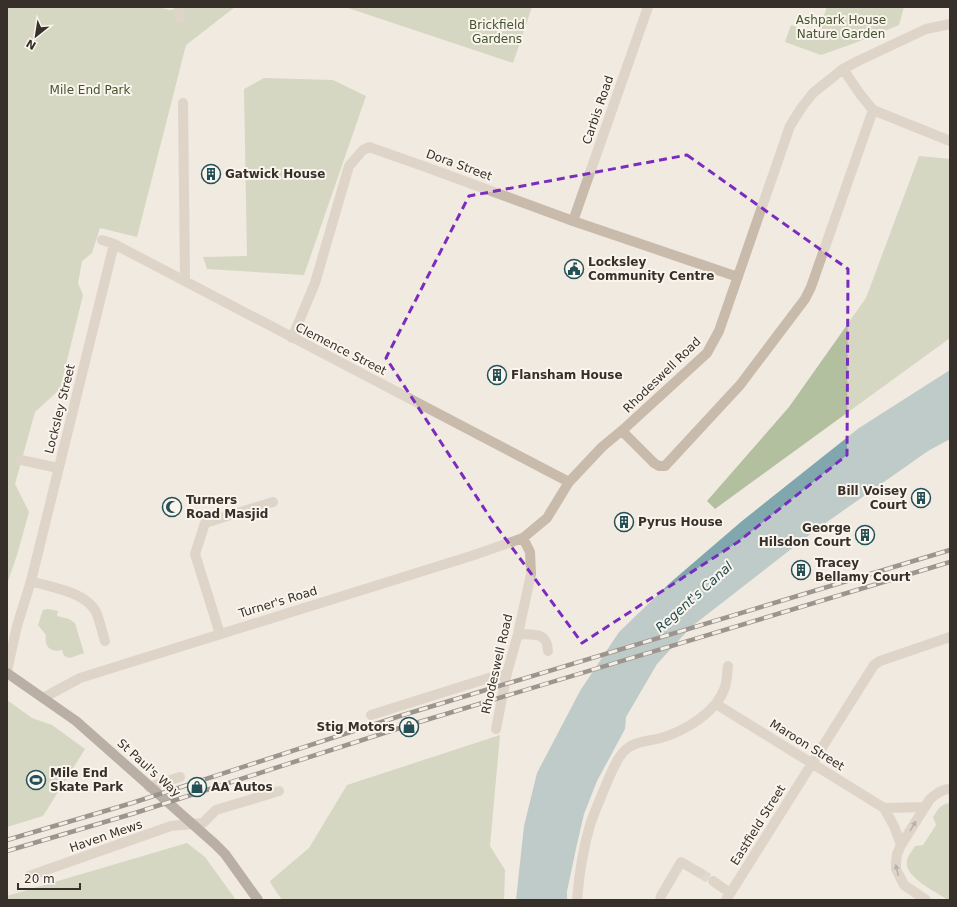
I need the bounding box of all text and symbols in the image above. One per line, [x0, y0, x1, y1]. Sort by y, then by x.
park label: Ashpark House Nature Garden [796, 13, 886, 41]
north arrow [16, 16, 56, 56]
park label: Brickfield Gardens [469, 18, 525, 46]
text: N [24, 36, 38, 52]
street label: Carbis Road [580, 74, 616, 146]
park label: Mile End Park [50, 83, 130, 97]
street label: Dora Street [424, 147, 494, 184]
building icon: Gatwick House [200, 163, 222, 185]
place label: Gatwick House [225, 167, 325, 181]
place label: Locksley Community Centre [588, 255, 714, 283]
public building icon: Locksley Community Centre [563, 258, 585, 280]
street label: Clemence Street [293, 320, 389, 378]
street label: Rhodeswell Road [620, 334, 704, 416]
street label: Locksley Street [42, 363, 78, 455]
building icon: Flansham House [486, 364, 508, 386]
place label: Flansham House [511, 368, 623, 382]
place label: Bill Voisey Court [837, 484, 907, 512]
building icon: Bill Voisey Court [910, 487, 932, 509]
place label: Turners Road Masjid [186, 493, 268, 521]
mosque icon: Turners Road Masjid [161, 496, 183, 518]
building icon: Pyrus House [613, 511, 635, 533]
place label: Pyrus House [638, 515, 723, 529]
place label: George Hilsdon Court [759, 521, 851, 549]
building icon: George Hilsdon Court [854, 524, 876, 546]
place label: Tracey Bellamy Court [815, 556, 911, 584]
water label: Regent's Canal [653, 558, 736, 635]
building icon: Tracey Bellamy Court [790, 559, 812, 581]
street label: Turner's Road [236, 583, 319, 621]
street label: Rhodeswell Road [479, 613, 515, 715]
shop icon: Stig Motors [398, 716, 420, 738]
street label: Maroon Street [767, 717, 847, 774]
place label: Stig Motors [317, 720, 395, 734]
street label: St Paul's Way [115, 736, 183, 800]
place label: Mile End Skate Park [50, 766, 124, 794]
sports icon: Mile End Skate Park [25, 769, 47, 791]
shop icon: AA Autos [186, 776, 208, 798]
place label: AA Autos [211, 780, 273, 794]
street label: Eastfield Street [728, 782, 788, 868]
street label: Haven Mews [68, 817, 144, 855]
one-way arrow [910, 820, 917, 832]
one-way arrow [894, 864, 900, 876]
scale bar [18, 865, 80, 891]
text: 20 m [24, 872, 55, 886]

